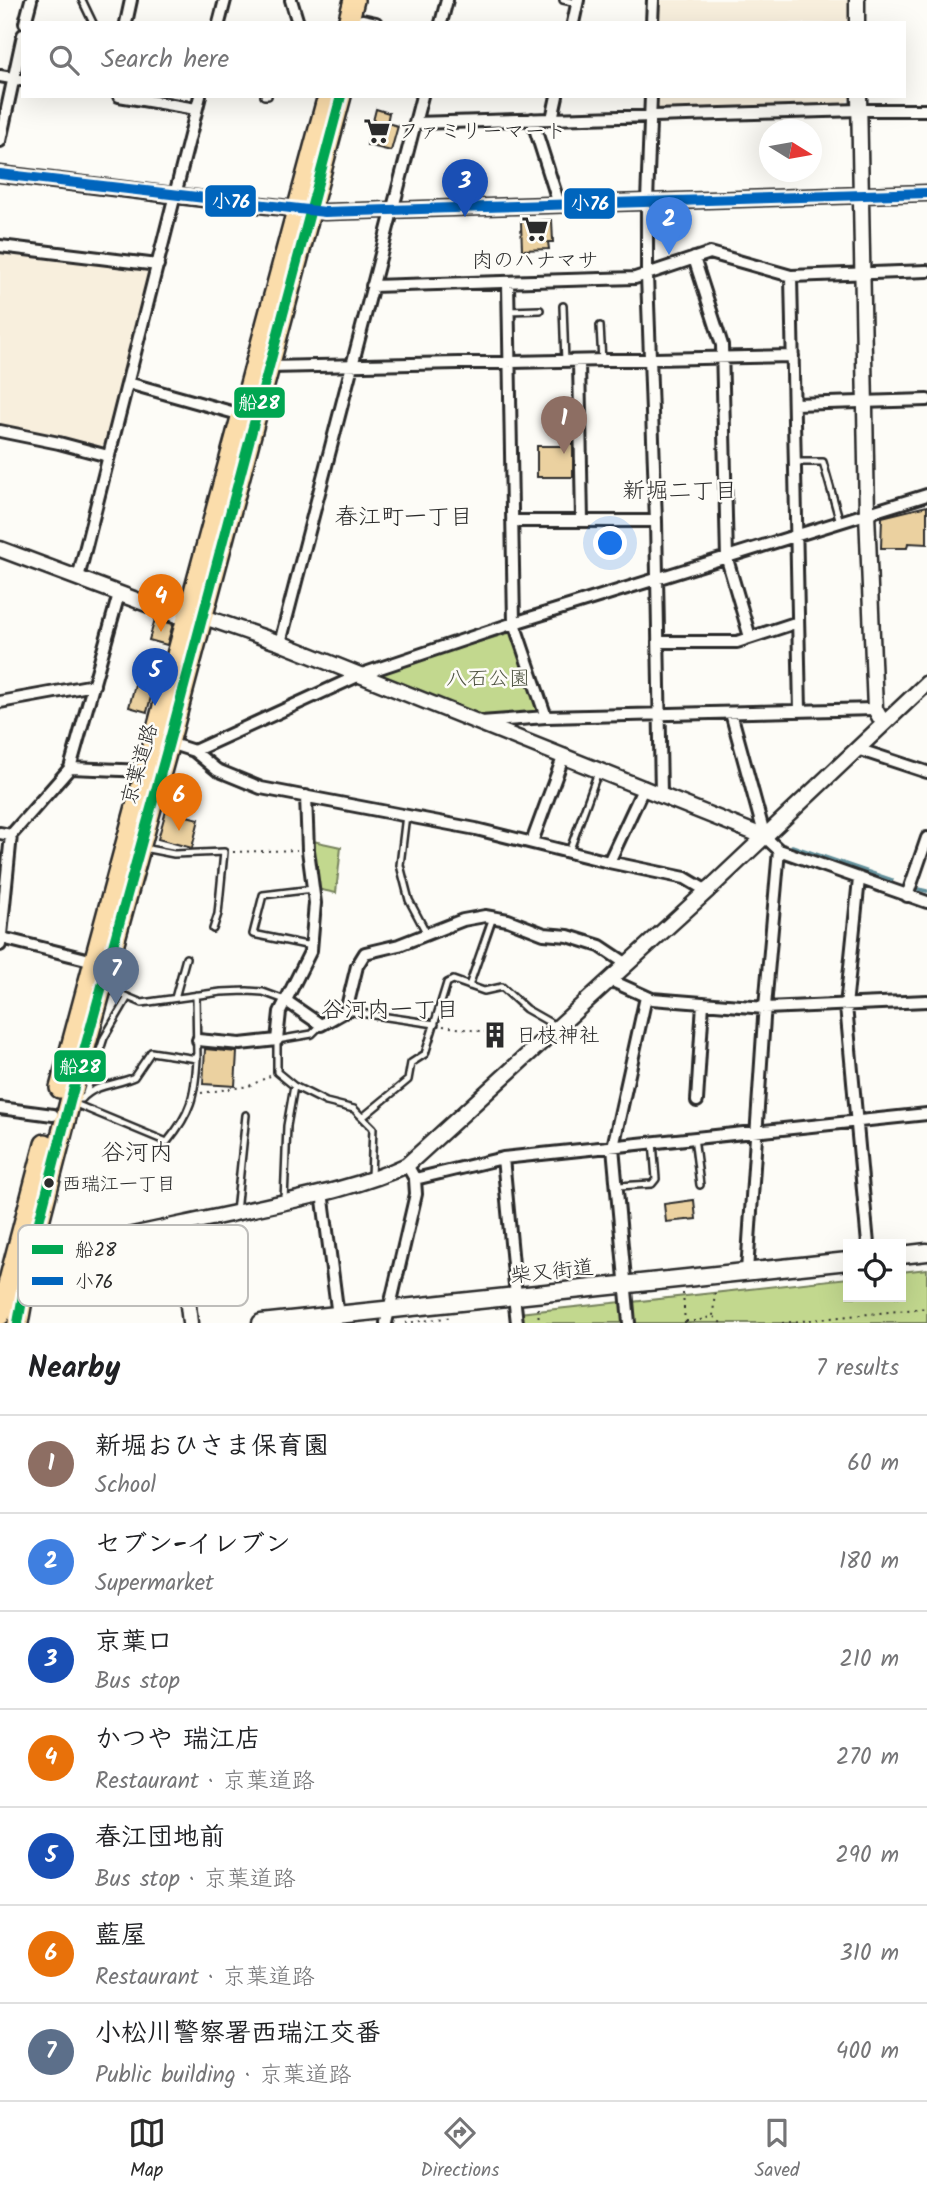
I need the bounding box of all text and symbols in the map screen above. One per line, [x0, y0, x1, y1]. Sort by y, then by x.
search box [21, 21, 906, 98]
text: Search here [101, 39, 229, 81]
icon: search [45, 41, 83, 79]
supermarket icon: ファミリーマート [362, 116, 392, 146]
place label: ファミリーマート [398, 116, 566, 149]
north arrow [759, 119, 822, 182]
pin: 3 [442, 159, 488, 217]
line badge: 小76 [204, 184, 257, 218]
line badge: 小76 [563, 187, 616, 220]
text: 小76 [212, 188, 250, 218]
text: 小76 [571, 190, 609, 220]
pin: 2 [646, 197, 692, 255]
supermarket icon: 肉のハナマサ [520, 214, 550, 244]
place label: 肉のハナマサ [472, 245, 598, 278]
line badge: 船28 [233, 386, 286, 419]
text: 船28 [238, 389, 280, 419]
pin: 1 [541, 396, 587, 454]
district label: 新堀二丁目 [623, 474, 738, 510]
district label: 春江町一丁目 [335, 500, 473, 536]
your location [593, 526, 627, 560]
pin: 4 [138, 574, 184, 632]
pin: 5 [132, 648, 178, 706]
park label: 八石公園 [446, 663, 530, 696]
street label: 京葉道路 [113, 719, 168, 809]
pin: 6 [156, 773, 202, 831]
pin: 7 [93, 947, 139, 1005]
district label: 谷河内一丁目 [321, 993, 459, 1029]
building icon: 日枝神社 [480, 1020, 510, 1050]
place label: 日枝神社 [516, 1020, 600, 1053]
line badge: 船28 [53, 1049, 107, 1083]
text: 船28 [59, 1053, 101, 1083]
district label: 谷河内 [101, 1134, 173, 1173]
place label: 西瑞江一丁目 [62, 1170, 176, 1200]
marker: 西瑞江一丁目 [42, 1176, 56, 1190]
legend [18, 1225, 248, 1306]
text: 船28 [75, 1236, 117, 1266]
map controls [843, 1239, 906, 1302]
button: locate [843, 1239, 906, 1302]
street label: 柴又街道 [509, 1252, 596, 1293]
text: 小76 [75, 1268, 113, 1298]
text: Nearby [28, 1345, 120, 1393]
text: 7 results [816, 1351, 899, 1387]
text: 新堀おひさま保育園 [95, 1426, 329, 1468]
text: 1 [48, 1446, 54, 1482]
text: 60 m [847, 1446, 899, 1482]
text: School [95, 1468, 156, 1504]
text: セブン-イレブン [95, 1524, 291, 1566]
text: 2 [44, 1544, 58, 1580]
text: 180 m [839, 1544, 899, 1580]
text: Supermarket [95, 1566, 214, 1602]
text: 京葉口 [95, 1622, 173, 1664]
text: 3 [45, 1642, 57, 1678]
text: 210 m [839, 1642, 899, 1678]
text: Bus stop [95, 1664, 180, 1700]
text: かつや 瑞江店 [95, 1719, 261, 1761]
text: 4 [45, 1740, 57, 1776]
text: 270 m [836, 1740, 899, 1776]
text: Restaurant · 京葉道路 [95, 1764, 315, 1800]
text: 春江団地前 [95, 1817, 225, 1859]
text: 5 [45, 1838, 57, 1874]
text: 290 m [835, 1838, 899, 1874]
text: Bus stop · 京葉道路 [95, 1862, 296, 1898]
text: 藍屋 [95, 1915, 147, 1957]
text: 6 [45, 1936, 57, 1972]
text: 310 m [840, 1936, 899, 1972]
text: Restaurant · 京葉道路 [95, 1960, 315, 1996]
text: 小松川警察署西瑞江交番 [95, 2013, 381, 2055]
text: 7 [46, 2034, 56, 2070]
text: 400 m [836, 2034, 899, 2070]
text: Public building · 京葉道路 [95, 2058, 351, 2094]
tab: Map [128, 2114, 166, 2186]
tab: Directions [421, 2114, 499, 2186]
tab: Saved [754, 2114, 799, 2186]

